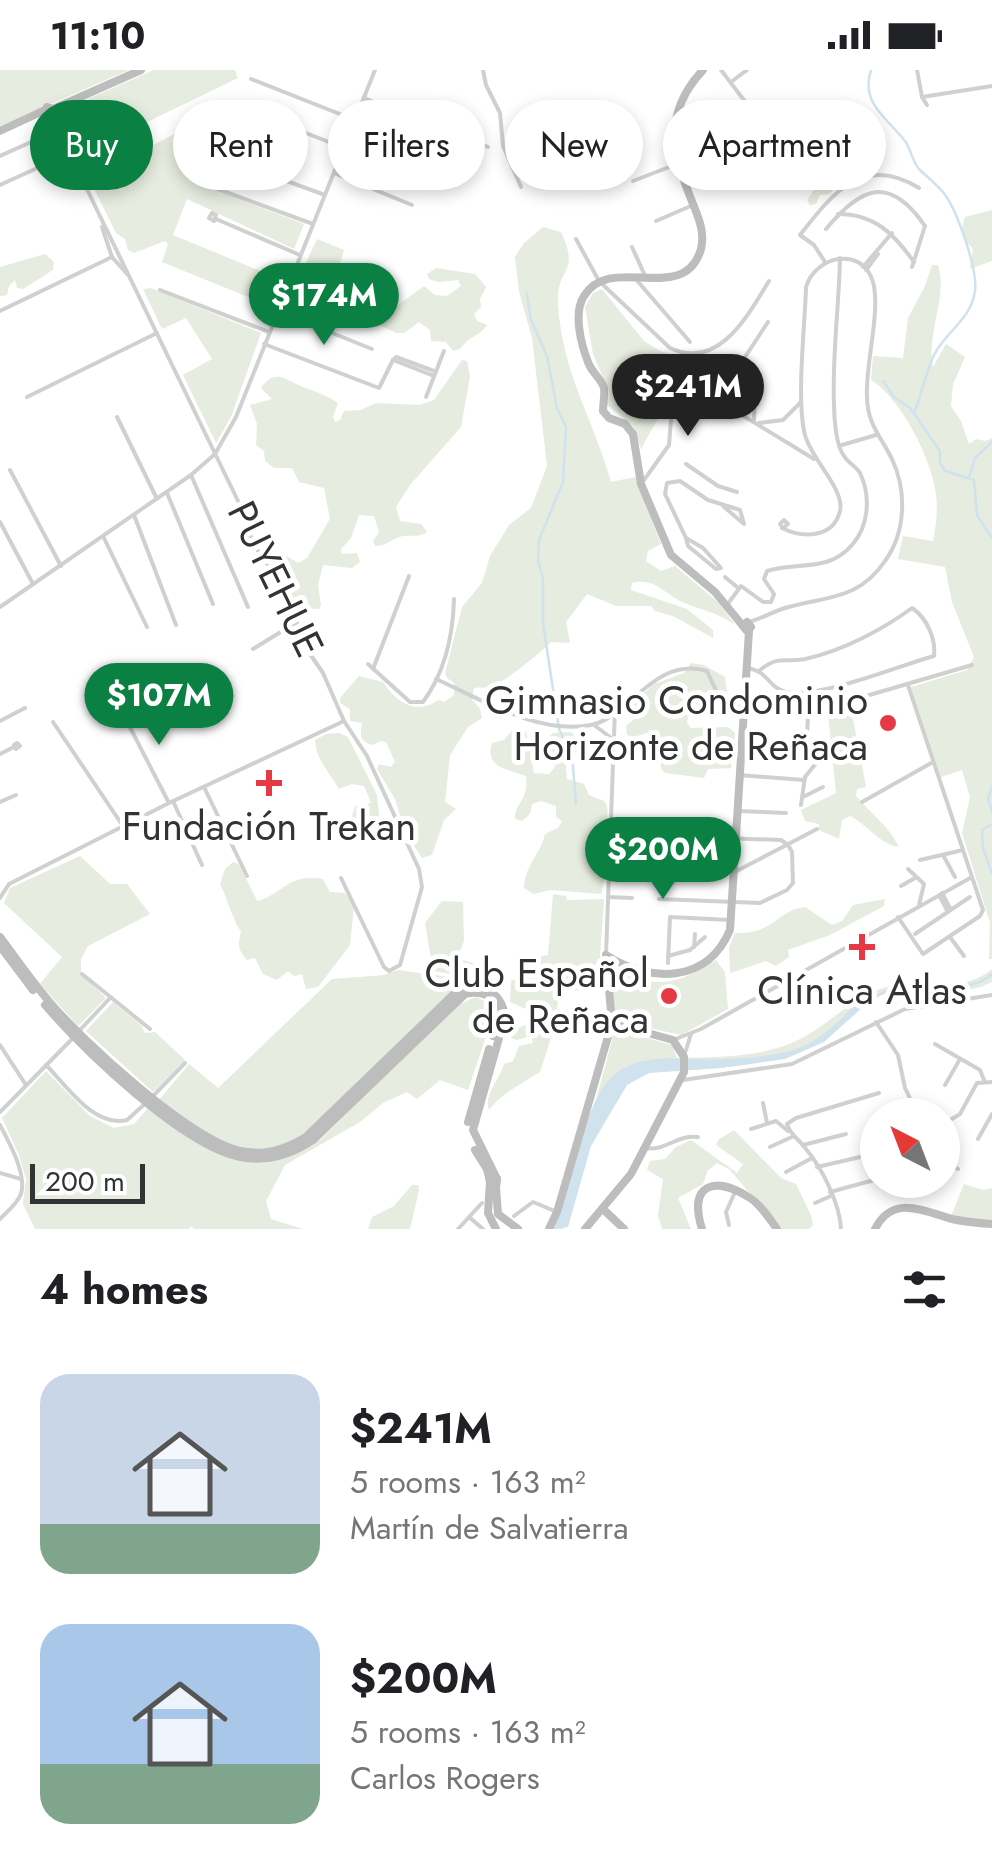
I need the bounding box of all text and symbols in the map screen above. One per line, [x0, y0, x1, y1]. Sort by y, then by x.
text: 11:10 [50, 8, 145, 63]
chip: Buy [30, 100, 153, 190]
chip: Rent [173, 100, 308, 190]
chip: Filters [328, 100, 485, 190]
chip: New [505, 100, 643, 190]
chip: Apartment [663, 100, 886, 190]
pin: $174M [254, 263, 394, 348]
text: $174M [271, 272, 377, 318]
pin: $241M [618, 354, 758, 439]
text: $241M [634, 363, 742, 409]
street label: PUYEHUE [213, 491, 339, 667]
pin: $107M [89, 663, 229, 748]
place label: Gimnasio Condominio Horizonte de Reñaca [485, 671, 868, 775]
text: $107M [106, 672, 212, 718]
marker: Gimnasio Condominio Horizonte de Reñaca [877, 712, 899, 734]
marker: Fundación Trekan [256, 770, 282, 796]
place label: Fundación Trekan [122, 797, 416, 855]
pin: $200M [593, 817, 733, 902]
text: $200M [607, 826, 719, 872]
marker: Clínica Atlas [849, 934, 875, 960]
place label: Club Español de Reñaca [424, 944, 649, 1048]
place label: Clínica Atlas [757, 961, 967, 1019]
marker: Club Español de Reñaca [658, 985, 680, 1007]
north arrow [860, 1098, 960, 1198]
map controls [860, 1098, 960, 1198]
scale bar [30, 1159, 145, 1204]
text: 200 m [45, 1161, 125, 1202]
text: 4 homes [40, 1259, 208, 1320]
icon: filters [897, 1262, 952, 1317]
text: $241M [350, 1398, 492, 1459]
icon: home [120, 1414, 240, 1534]
text: 5 rooms · 163 m² [350, 1459, 586, 1505]
text: Martín de Salvatierra [350, 1505, 629, 1551]
text: $200M [350, 1648, 497, 1709]
icon: home [120, 1664, 240, 1784]
text: 5 rooms · 163 m² [350, 1709, 586, 1755]
text: Carlos Rogers [350, 1755, 540, 1801]

